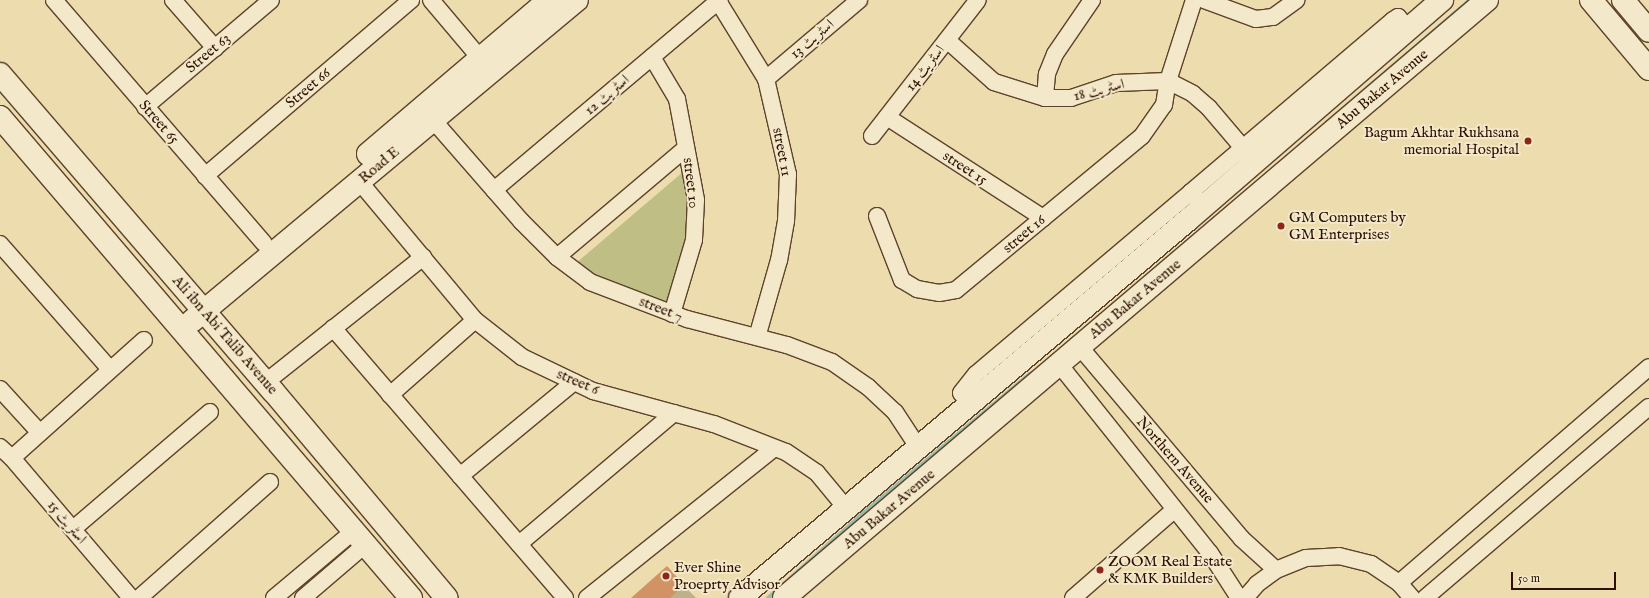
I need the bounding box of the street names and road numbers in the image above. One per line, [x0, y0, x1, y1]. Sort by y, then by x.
street label: اسٹریٹ 13 [786, 15, 838, 63]
street label: Street 63 [182, 29, 234, 77]
street label: اسٹریٹ 14 [901, 41, 949, 95]
street label: Abu Bakar Avenue [1332, 45, 1432, 133]
street label: Street 66 [282, 64, 334, 112]
street label: اسٹریٹ 12 [581, 71, 633, 119]
street label: اسٹریٹ 18 [1072, 75, 1126, 105]
street label: Street 65 [135, 96, 183, 148]
street label: street 11 [768, 126, 796, 178]
street label: Road E [355, 143, 403, 187]
street label: street 15 [939, 147, 991, 189]
street label: street 10 [679, 157, 703, 209]
street label: street 16 [999, 211, 1049, 257]
street label: Abu Bakar Avenue [1085, 255, 1185, 343]
street label: Ali ibn Abi Talib Avenue [168, 272, 282, 398]
street label: street 7 [637, 293, 685, 325]
street label: street 6 [554, 365, 602, 399]
street label: Northern Avenue [1133, 413, 1217, 507]
street label: Abu Bakar Avenue [839, 465, 939, 553]
street label: اسٹریٹ 15 [44, 496, 90, 548]

